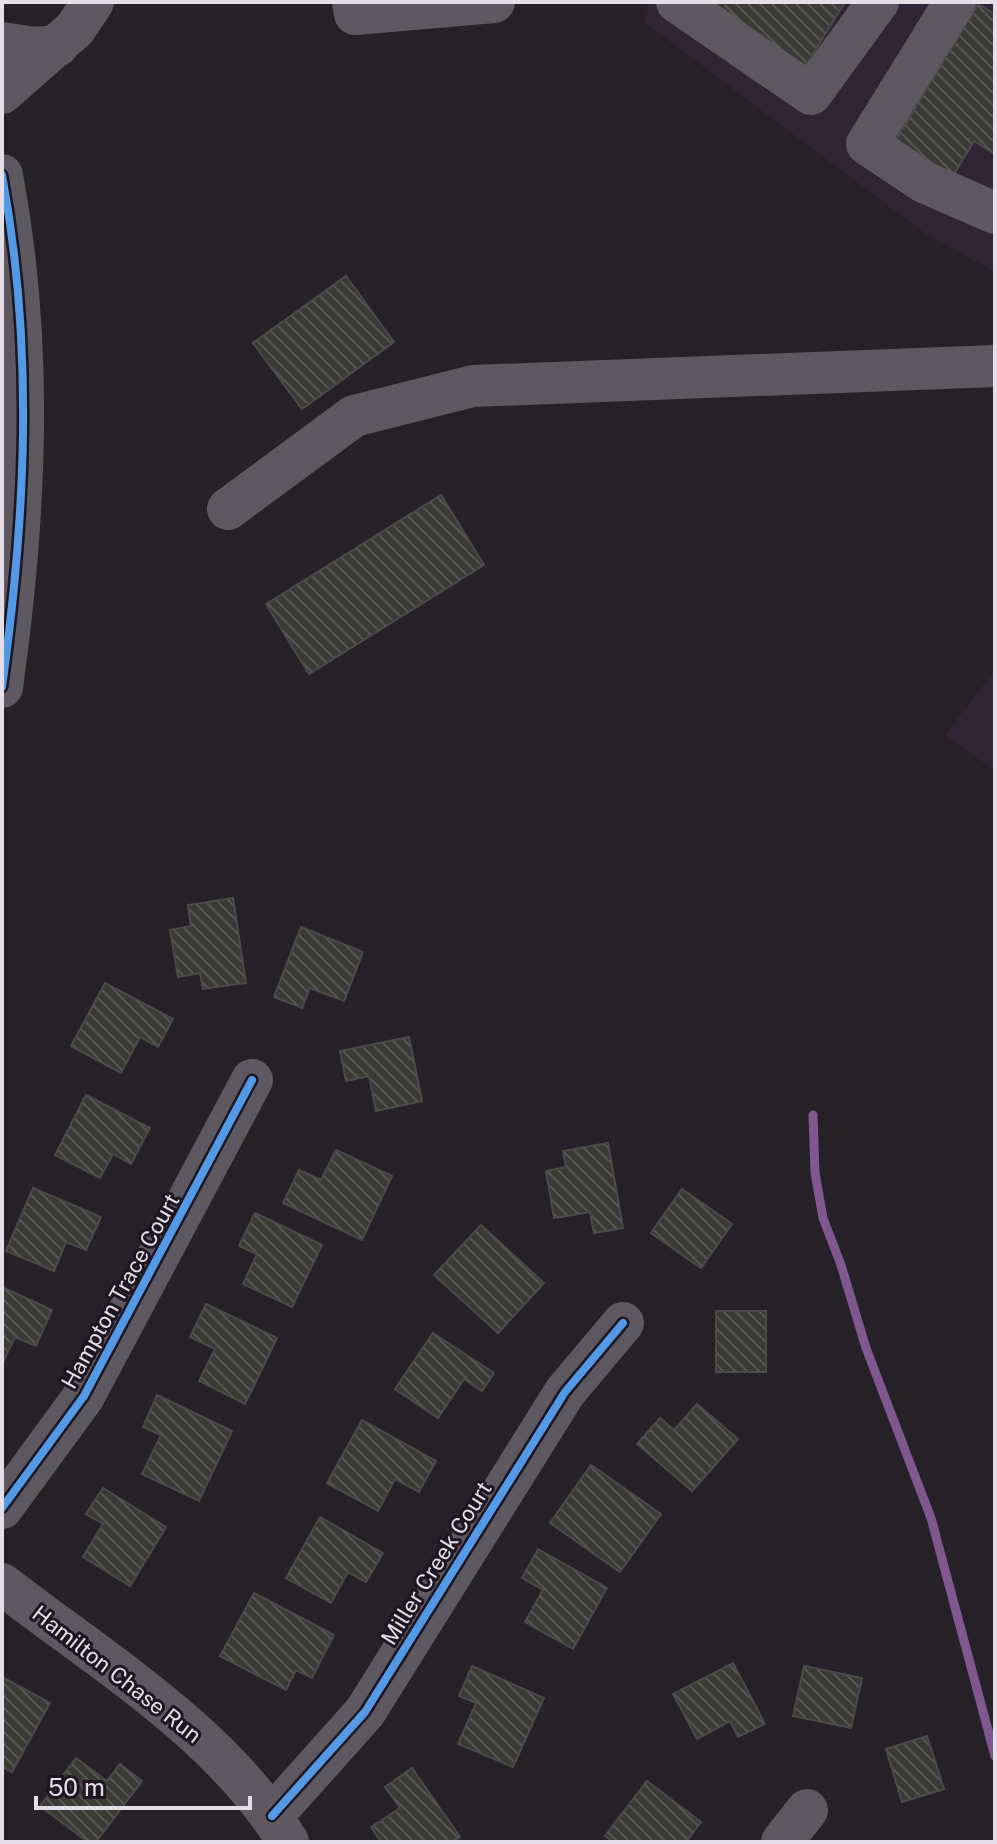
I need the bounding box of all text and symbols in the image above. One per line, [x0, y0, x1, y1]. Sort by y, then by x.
street label: Hampton Trace Court [56, 1189, 184, 1393]
street label: Miller Creek Court [375, 1477, 497, 1649]
street label: Hamilton Chase Run [27, 1600, 207, 1748]
scale bar [36, 1760, 250, 1810]
text: 50 m [48, 1773, 105, 1801]

